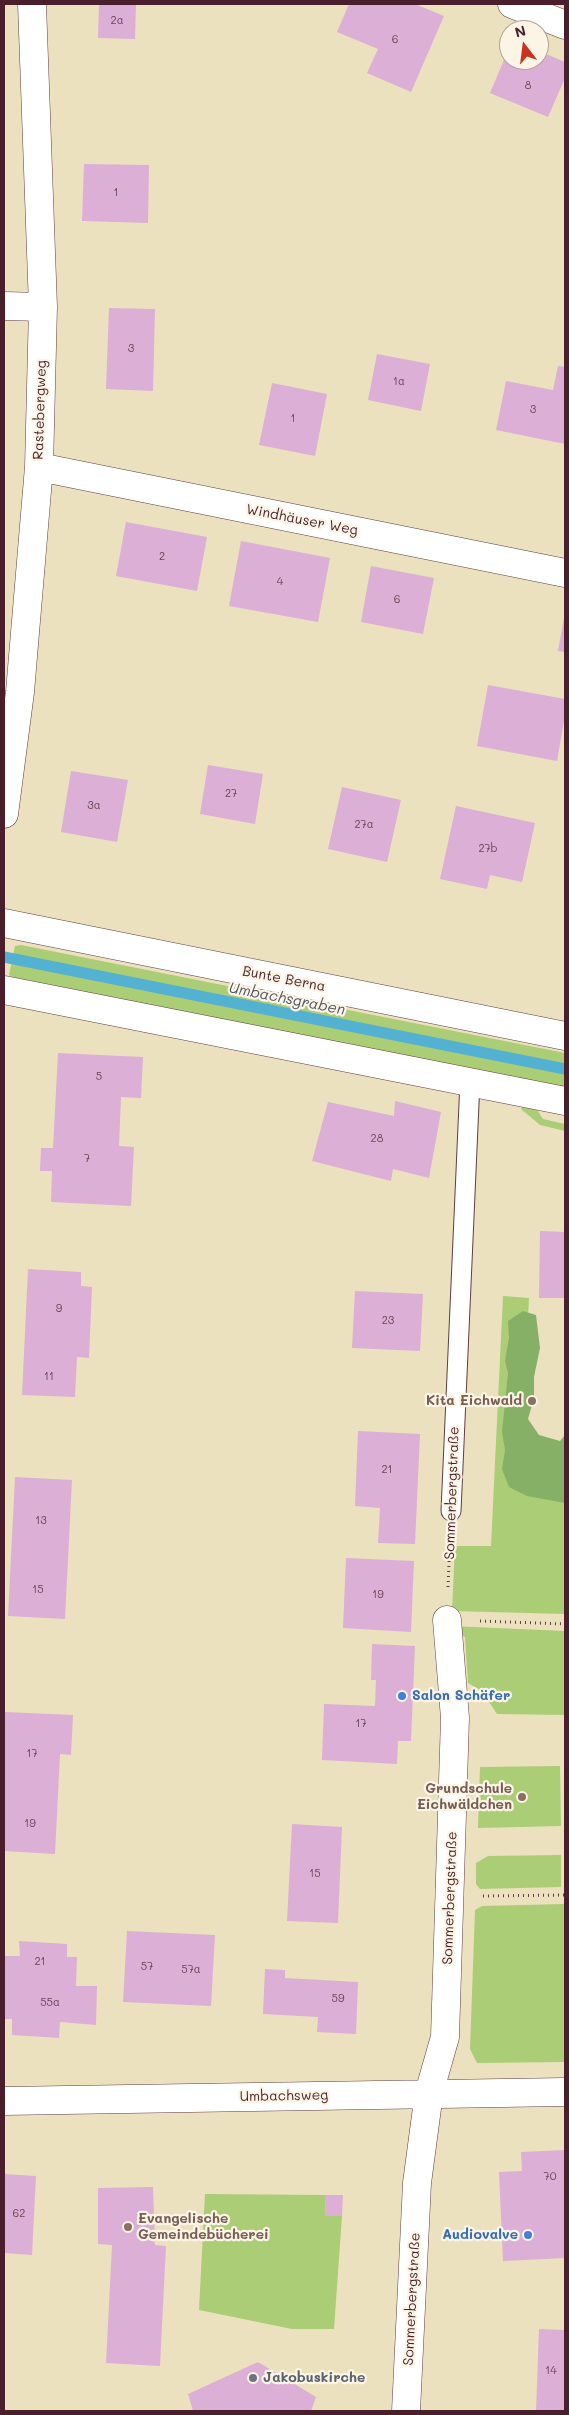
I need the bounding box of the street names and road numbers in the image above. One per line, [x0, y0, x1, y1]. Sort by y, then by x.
street label: Rastebergweg [30, 360, 50, 460]
street label: Windhäuser Weg [245, 501, 359, 539]
street label: Bunte Berna [241, 963, 327, 995]
street label: Sommerbergstraße [441, 1426, 463, 1560]
street label: Sommerbergstraße [439, 1831, 461, 1965]
street label: Umbachsweg [240, 2087, 328, 2105]
street label: Sommerbergstraße [400, 2232, 424, 2366]

